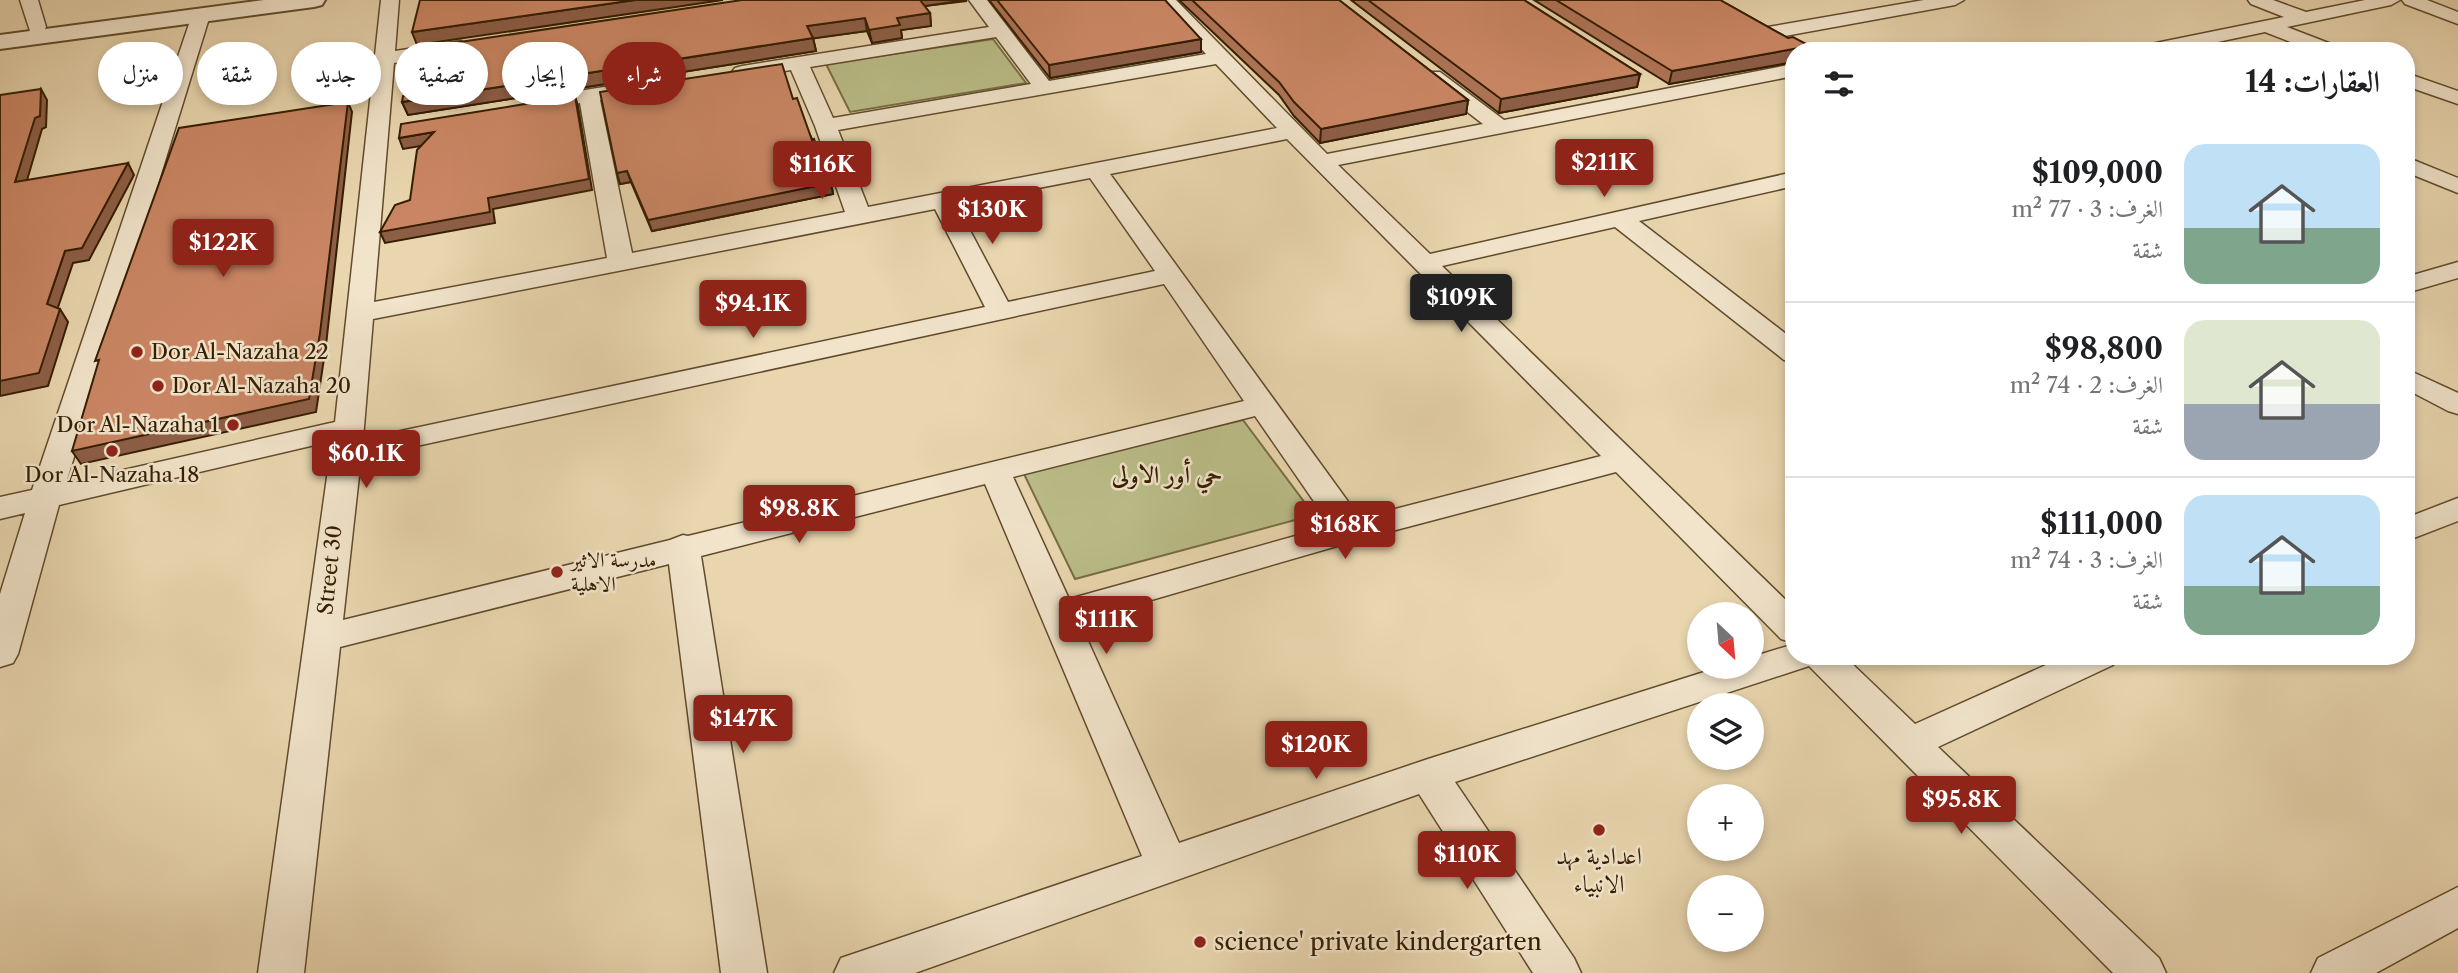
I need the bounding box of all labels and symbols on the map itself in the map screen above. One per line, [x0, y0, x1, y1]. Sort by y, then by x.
pin: $211K [1555, 140, 1653, 199]
pin: $116K [773, 142, 871, 201]
pin: $130K [943, 187, 1041, 246]
pin: $122K [174, 219, 272, 279]
pin: $109K [1412, 274, 1510, 334]
pin: $94.1K [696, 280, 810, 340]
place label: Dor Al-Nazaha 22 [151, 339, 329, 364]
marker: Dor Al-Nazaha 22 [129, 344, 145, 360]
place label: Dor Al-Nazaha 20 [172, 373, 351, 398]
marker: Dor Al-Nazaha 20 [150, 378, 166, 394]
place label: Dor Al-Nazaha 1 [57, 412, 219, 437]
marker: Dor Al-Nazaha 1 [225, 417, 241, 433]
pin: $60.1K [309, 430, 423, 490]
marker: Dor Al-Nazaha 18 [104, 443, 120, 459]
district label: حي أور الاولى [1111, 458, 1222, 494]
place label: Dor Al-Nazaha 18 [25, 462, 199, 487]
pin: $98.8K [742, 486, 856, 545]
pin: $168K [1296, 502, 1394, 561]
street label: Street 30 [312, 524, 347, 616]
place label: مدرسة الاثير الاهلية [569, 547, 656, 596]
marker: مدرسة الاثير الاهلية [549, 564, 565, 580]
pin: $111K [1057, 596, 1155, 656]
north arrow [1687, 602, 1764, 679]
pin: $147K [694, 696, 792, 755]
pin: $120K [1267, 722, 1365, 781]
pin: $95.8K [1904, 776, 2018, 836]
marker: اعدادية مهد الانبياء [1591, 822, 1607, 838]
pin: $110K [1418, 832, 1516, 891]
place label: اعدادية مهد الانبياء [1556, 841, 1642, 898]
place label: science' private kindergarten [1214, 927, 1542, 956]
marker: science' private kindergarten [1192, 934, 1208, 950]

